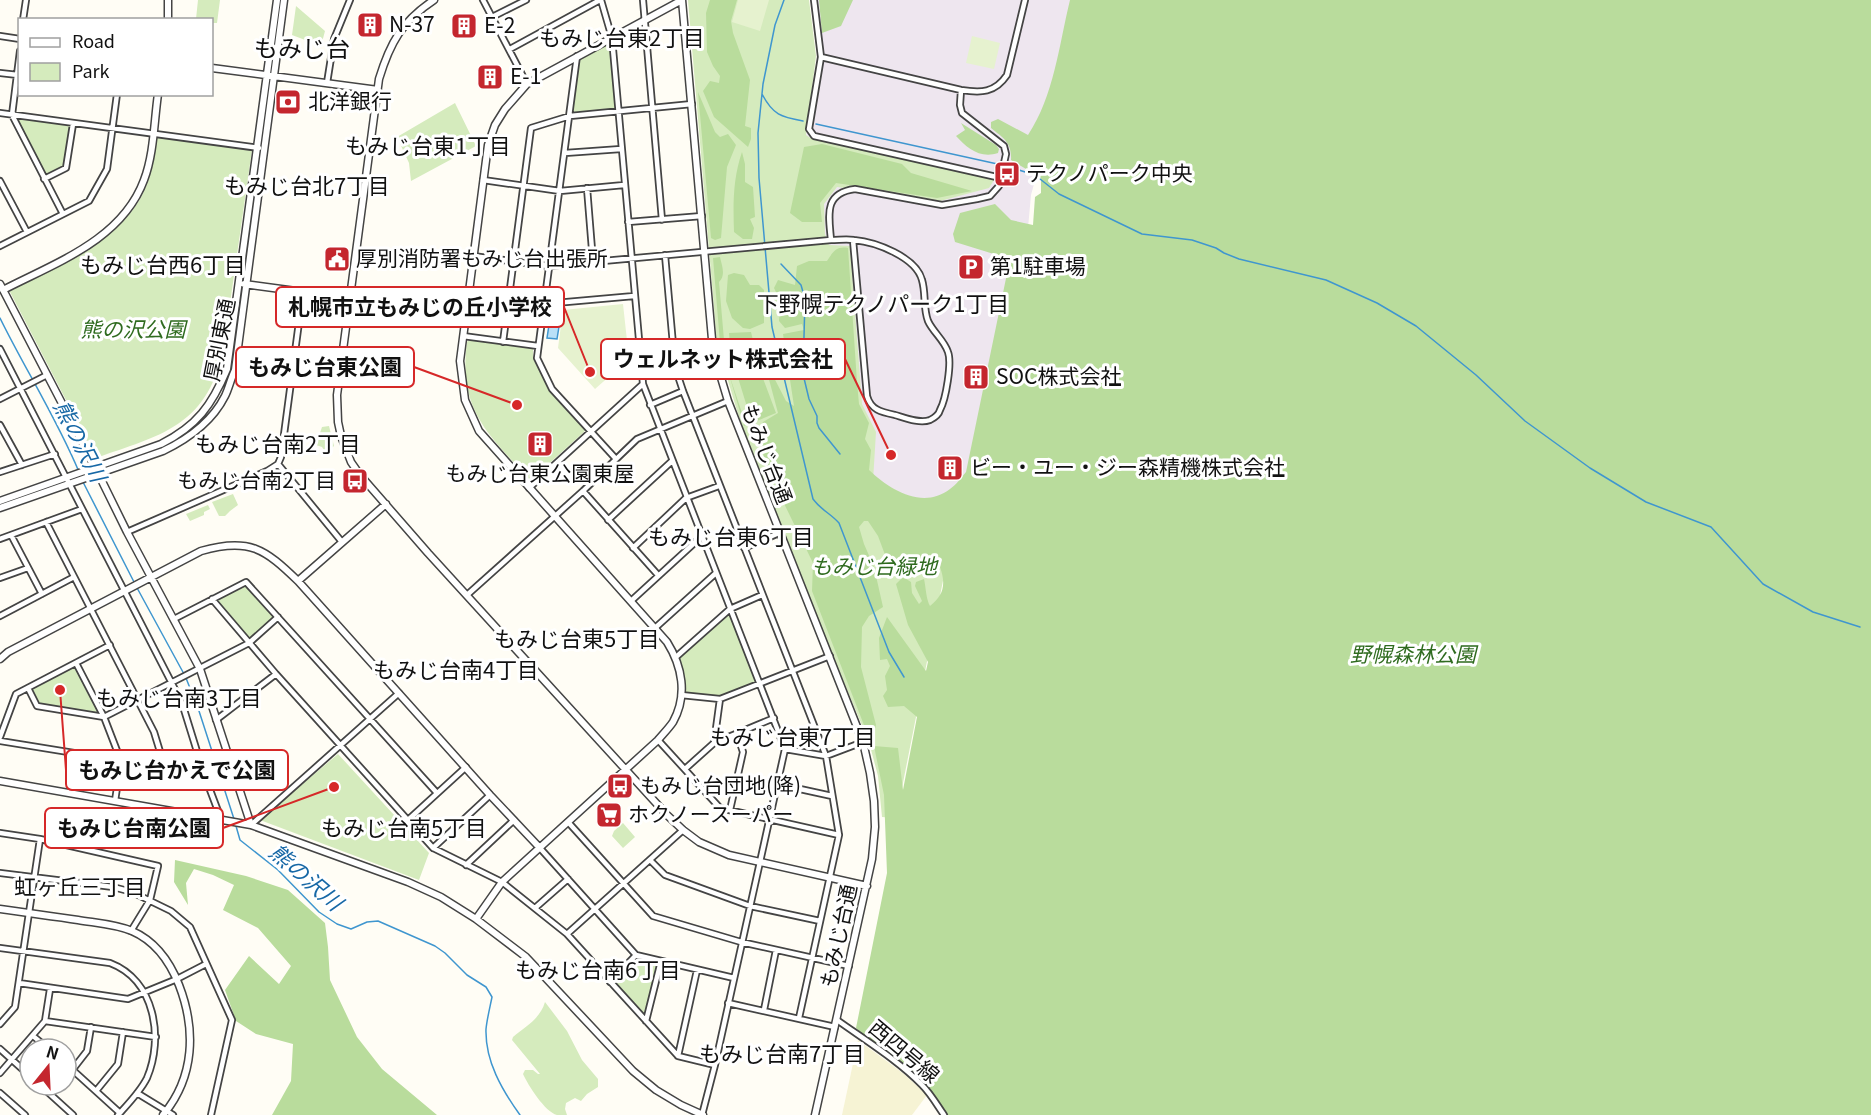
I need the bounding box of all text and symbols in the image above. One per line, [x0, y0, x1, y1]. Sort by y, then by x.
place label: N-37 [389, 8, 435, 38]
place label: E-2 [484, 9, 515, 39]
building icon: N-37 [355, 10, 385, 40]
building icon: E-2 [449, 11, 479, 41]
legend [18, 18, 213, 96]
district label: もみじ台東2丁目 [539, 20, 705, 52]
text: Road [72, 27, 115, 53]
district label: もみじ台 [254, 29, 350, 64]
text: Park [72, 57, 110, 83]
place label: E-1 [510, 60, 541, 90]
building icon: E-1 [475, 62, 505, 92]
place label: 北洋銀行 [308, 85, 392, 115]
bank icon: 北洋銀行 [273, 87, 303, 117]
district label: もみじ台東1丁目 [345, 128, 511, 160]
place label: テクノパーク中央 [1026, 157, 1193, 187]
bus stop icon: テクノパーク中央 [992, 159, 1022, 189]
district label: もみじ台北7丁目 [224, 168, 390, 200]
place label: 厚別消防署もみじ台出張所 [356, 242, 608, 272]
public building icon: 厚別消防署もみじ台出張所 [322, 244, 352, 274]
district label: もみじ台西6丁目 [80, 247, 246, 279]
place label: 第1駐車場 [990, 250, 1086, 280]
parking icon: 第1駐車場 [956, 252, 986, 282]
district label: 下野幌テクノパーク1丁目 [757, 286, 1009, 318]
callout: 札幌市立もみじの丘小学校 [276, 287, 564, 327]
text: 札幌市立もみじの丘小学校 [288, 289, 552, 321]
street label: 厚別東通 [195, 296, 241, 384]
park label: 熊の沢公園 [81, 313, 188, 343]
callout: ウェルネット株式会社 [601, 339, 845, 379]
text: ウェルネット株式会社 [613, 341, 833, 373]
callout: もみじ台東公園 [236, 347, 414, 387]
text: もみじ台東公園 [248, 349, 402, 381]
place label: SOC株式会社 [996, 360, 1122, 390]
building icon: SOC株式会社 [961, 362, 991, 392]
water label: 熊の沢川 [48, 394, 117, 488]
street label: もみじ台通 [735, 399, 801, 508]
district label: もみじ台南2丁目 [195, 426, 361, 458]
building icon: もみじ台東公園東屋 [525, 429, 555, 459]
place label: ビー・ユー・ジー森精機株式会社 [970, 451, 1285, 481]
building icon: ビー・ユー・ジー森精機株式会社 [935, 453, 965, 483]
place label: もみじ台東公園東屋 [446, 457, 635, 487]
place label: もみじ台南2丁目 [177, 464, 336, 494]
bus stop icon: もみじ台南2丁目 [340, 466, 370, 496]
district label: もみじ台東6丁目 [648, 519, 814, 551]
park label: もみじ台緑地 [811, 550, 939, 580]
district label: もみじ台東5丁目 [494, 621, 660, 653]
park label: 野幌森林公園 [1350, 638, 1479, 668]
district label: もみじ台南4丁目 [373, 652, 539, 684]
district label: もみじ台南3丁目 [96, 680, 262, 712]
district label: もみじ台東7丁目 [710, 719, 876, 751]
callout: もみじ台かえで公園 [66, 750, 288, 790]
text: もみじ台かえで公園 [78, 752, 276, 784]
place label: もみじ台団地(降) [640, 769, 801, 799]
bus stop icon: もみじ台団地(降) [605, 771, 635, 801]
place label: ホクノースーパー [628, 798, 793, 828]
supermarket icon: ホクノースーパー [594, 800, 624, 830]
callout: もみじ台南公園 [45, 808, 223, 848]
text: もみじ台南公園 [57, 810, 211, 842]
district label: もみじ台南5丁目 [321, 810, 487, 842]
water label: 熊の沢川 [264, 835, 353, 918]
district label: 虹ヶ丘三丁目 [14, 869, 146, 901]
street label: もみじ台通 [811, 881, 863, 990]
district label: もみじ台南6丁目 [515, 952, 681, 984]
street label: 西四号線 [863, 1012, 947, 1089]
district label: もみじ台南7丁目 [699, 1036, 865, 1068]
north arrow [18, 1037, 78, 1097]
text: N [44, 1039, 62, 1065]

